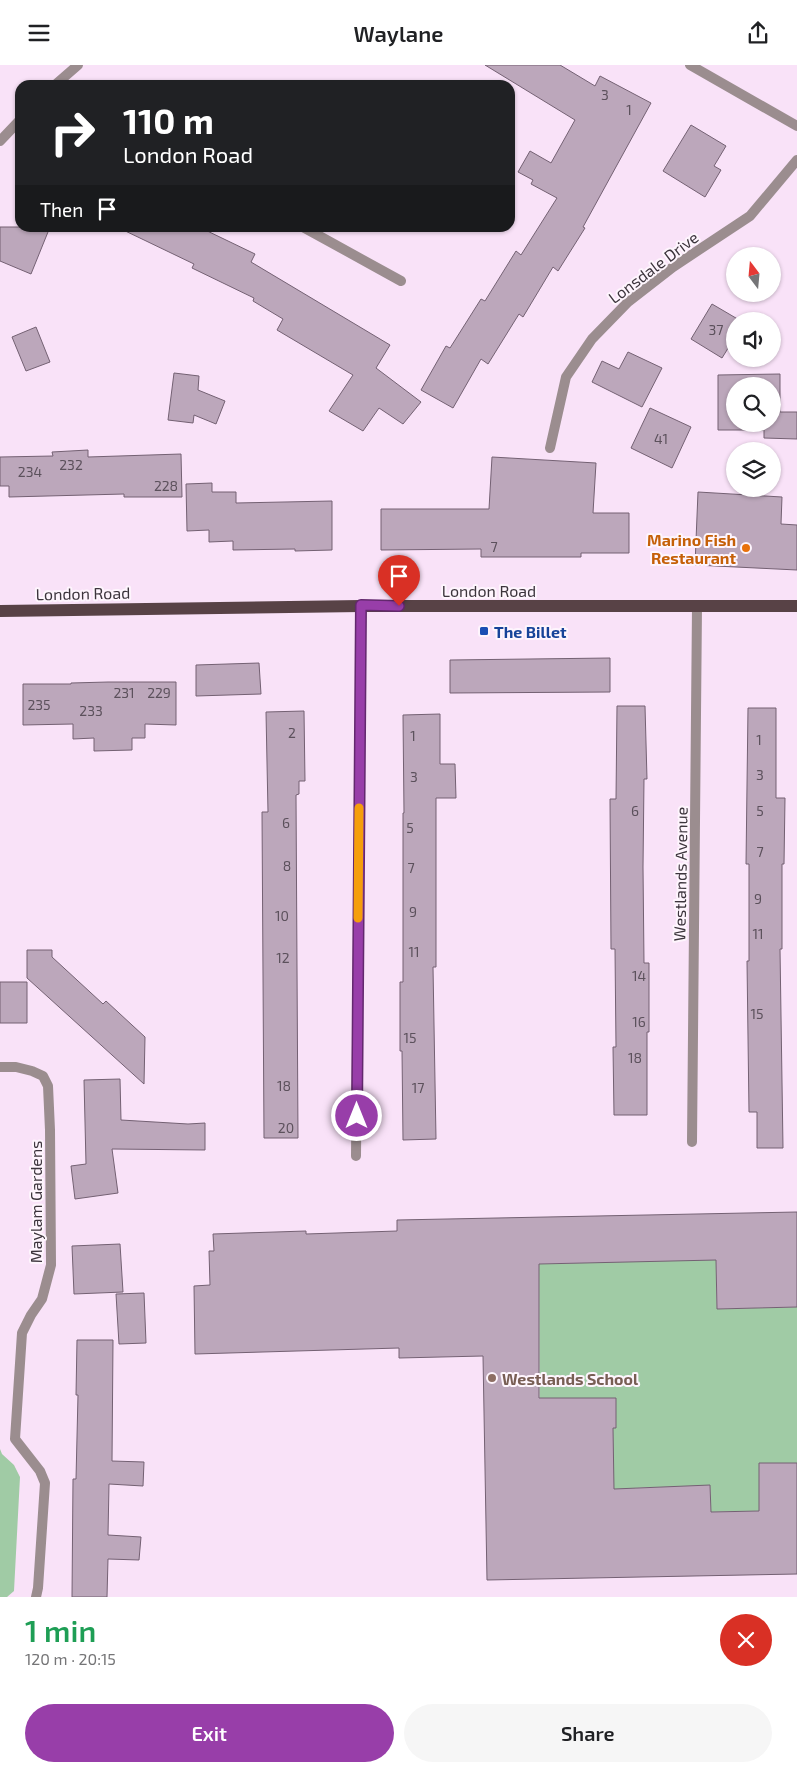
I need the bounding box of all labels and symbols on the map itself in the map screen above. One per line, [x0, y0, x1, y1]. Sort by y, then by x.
house number: 3 [601, 86, 609, 103]
house number: 1 [626, 101, 632, 118]
street label: Lonsdale Drive [604, 227, 702, 307]
north arrow [726, 247, 781, 303]
house number: 37 [709, 321, 723, 338]
house number: 41 [654, 430, 668, 447]
house number: 232 [59, 456, 83, 473]
house number: 234 [18, 463, 42, 480]
house number: 228 [154, 477, 178, 494]
place label: Marino Fish Restaurant [647, 530, 736, 567]
house number: 7 [490, 538, 498, 555]
marker: Marino Fish Restaurant [740, 542, 752, 554]
pin [378, 555, 420, 606]
street label: London Road [442, 581, 536, 600]
street label: London Road [36, 583, 130, 603]
place label: The Billet [494, 622, 567, 641]
marker: The Billet [478, 625, 490, 637]
house number: 231 [113, 684, 135, 701]
house number: 229 [147, 684, 171, 701]
house number: 235 [27, 696, 51, 713]
house number: 233 [79, 702, 103, 719]
house number: 2 [288, 724, 296, 741]
house number: 1 [410, 727, 416, 744]
house number: 1 [756, 731, 762, 748]
house number: 3 [756, 766, 764, 783]
house number: 3 [410, 768, 418, 785]
house number: 6 [631, 802, 639, 819]
house number: 5 [756, 802, 764, 819]
street label: Westlands Avenue [669, 807, 691, 941]
house number: 6 [282, 814, 290, 831]
house number: 5 [406, 819, 414, 836]
house number: 7 [756, 843, 764, 860]
house number: 8 [283, 857, 291, 874]
house number: 7 [407, 859, 415, 876]
house number: 9 [754, 890, 762, 907]
house number: 9 [409, 903, 417, 920]
house number: 10 [275, 907, 289, 924]
house number: 11 [752, 925, 764, 942]
house number: 11 [408, 943, 420, 960]
house number: 12 [276, 949, 290, 966]
house number: 14 [632, 967, 646, 984]
house number: 15 [750, 1005, 764, 1022]
house number: 16 [632, 1013, 646, 1030]
house number: 15 [403, 1029, 417, 1046]
house number: 18 [628, 1049, 642, 1066]
house number: 18 [277, 1077, 291, 1094]
house number: 17 [412, 1079, 424, 1096]
position arrow [330, 1089, 382, 1141]
house number: 20 [278, 1119, 294, 1136]
street label: Maylam Gardens [26, 1141, 45, 1263]
place label: Westlands School [502, 1369, 639, 1388]
marker: Westlands School [486, 1372, 498, 1384]

